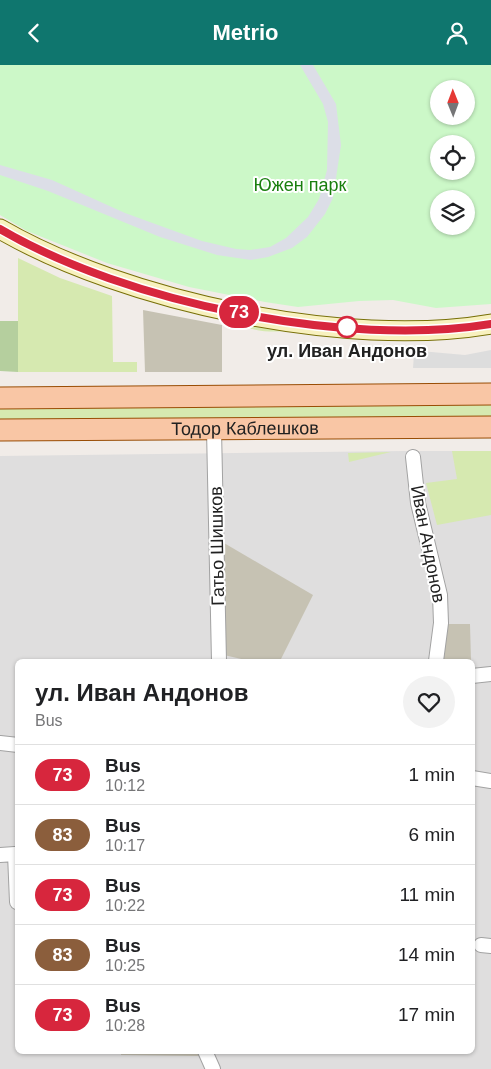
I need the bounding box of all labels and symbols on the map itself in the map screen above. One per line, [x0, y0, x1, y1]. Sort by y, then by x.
north arrow [430, 80, 475, 125]
park label: Южен парк [254, 175, 347, 195]
line badge: 73 [216, 296, 262, 328]
marker: ул. Иван Андонов [336, 316, 358, 338]
place label: ул. Иван Андонов [267, 341, 427, 361]
street label: Тодор Каблешков [171, 418, 319, 439]
street label: Иван Андонов [407, 484, 449, 604]
street label: Гатьо Шишков [206, 486, 228, 606]

